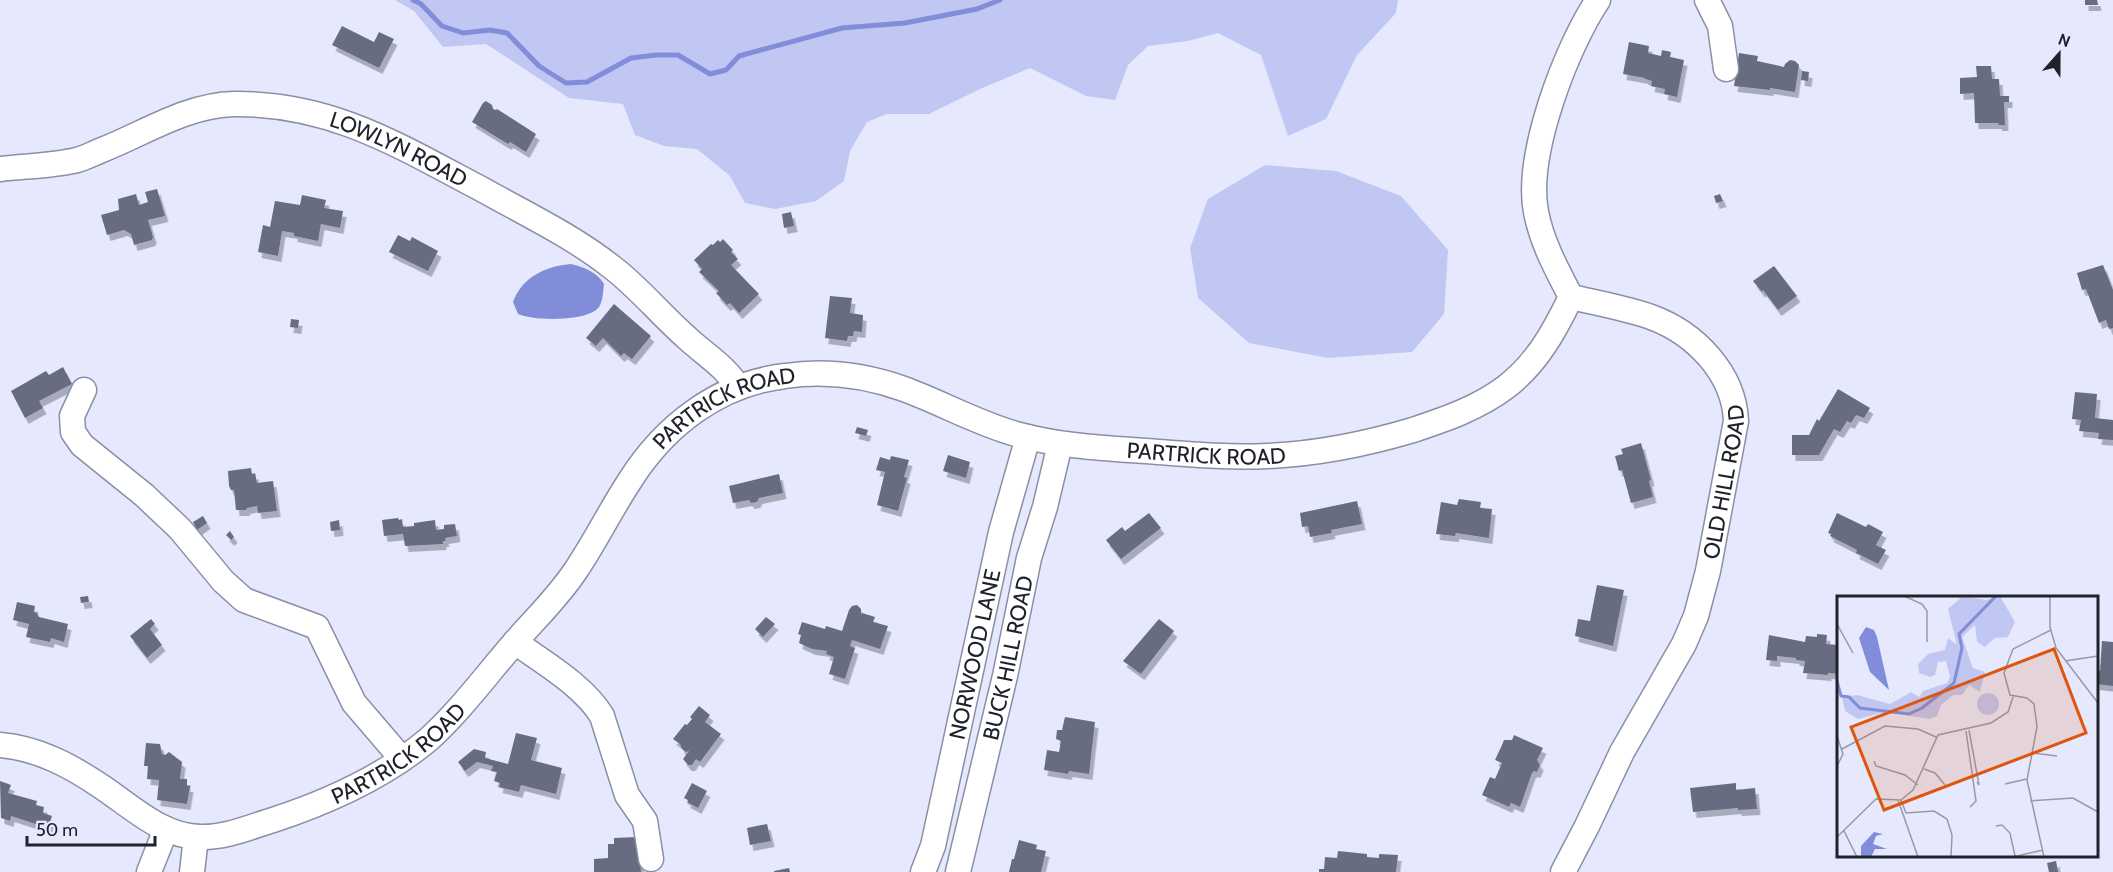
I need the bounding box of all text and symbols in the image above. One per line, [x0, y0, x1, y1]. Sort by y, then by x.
north arrow [2029, 24, 2089, 84]
text: N [2056, 30, 2073, 51]
street label: LOWLYN ROAD [326, 106, 472, 193]
street label: PARTRICK ROAD [647, 362, 797, 455]
street label: OLD HILL ROAD [1697, 403, 1750, 561]
street label: PARTRICK ROAD [1126, 437, 1287, 471]
street label: NORWOOD LANE [943, 567, 1007, 742]
street label: BUCK HILL ROAD [977, 573, 1039, 743]
inset map [1837, 596, 2098, 857]
street label: PARTRICK ROAD [327, 697, 472, 810]
scale bar [27, 809, 154, 847]
text: 50 m [36, 819, 78, 841]

